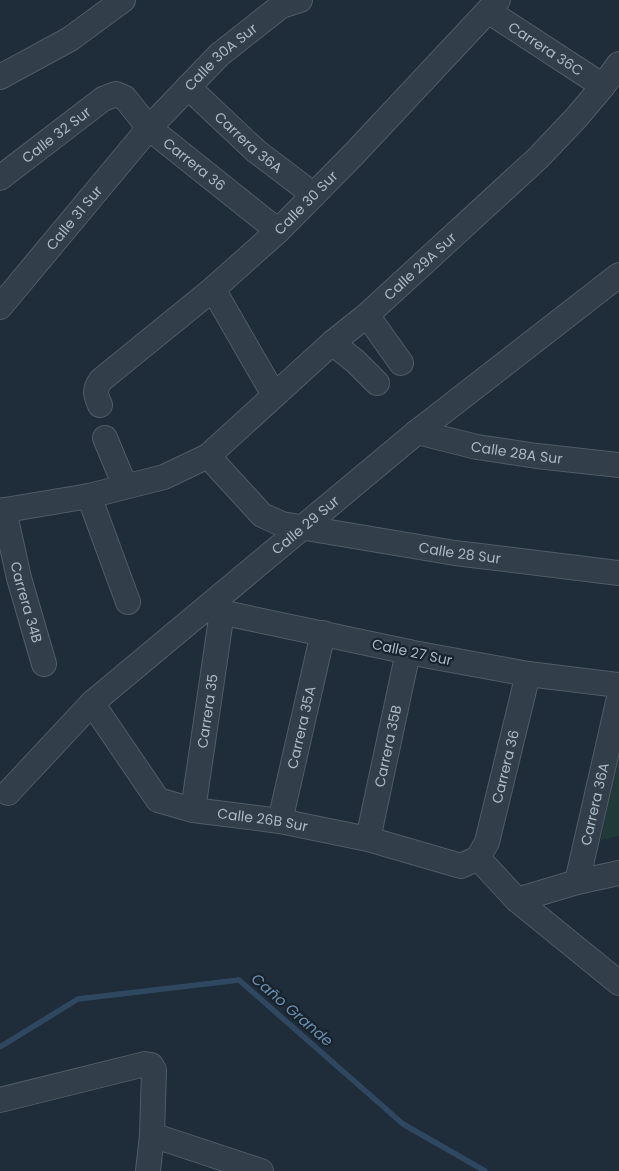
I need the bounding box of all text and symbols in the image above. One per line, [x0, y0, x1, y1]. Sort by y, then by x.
street label: Carrera 36C [504, 17, 587, 81]
street label: Calle 30A Sur [180, 19, 261, 95]
street label: Calle 32 Sur [18, 102, 95, 168]
street label: Carrera 36A [210, 107, 287, 178]
street label: Carrera 36 [159, 133, 230, 195]
street label: Calle 30 Sur [270, 166, 342, 239]
street label: Calle 31 Sur [41, 181, 107, 254]
street label: Calle 29A Sur [379, 228, 461, 305]
street label: Calle 28A Sur [469, 436, 563, 469]
street label: Calle 29 Sur [267, 491, 344, 559]
street label: Calle 28 Sur [417, 537, 502, 568]
street label: Carrera 34B [6, 560, 47, 645]
street label: Calle 27 Sur [370, 634, 454, 670]
street label: Carrera 35 [192, 673, 223, 750]
street label: Carrera 35A [282, 684, 321, 771]
street label: Carrera 35B [369, 703, 406, 789]
street label: Carrera 36 [487, 728, 524, 805]
street label: Carrera 36A [576, 761, 614, 847]
street label: Calle 26B Sur [216, 803, 310, 836]
water label: Caño Grande [247, 968, 338, 1051]

